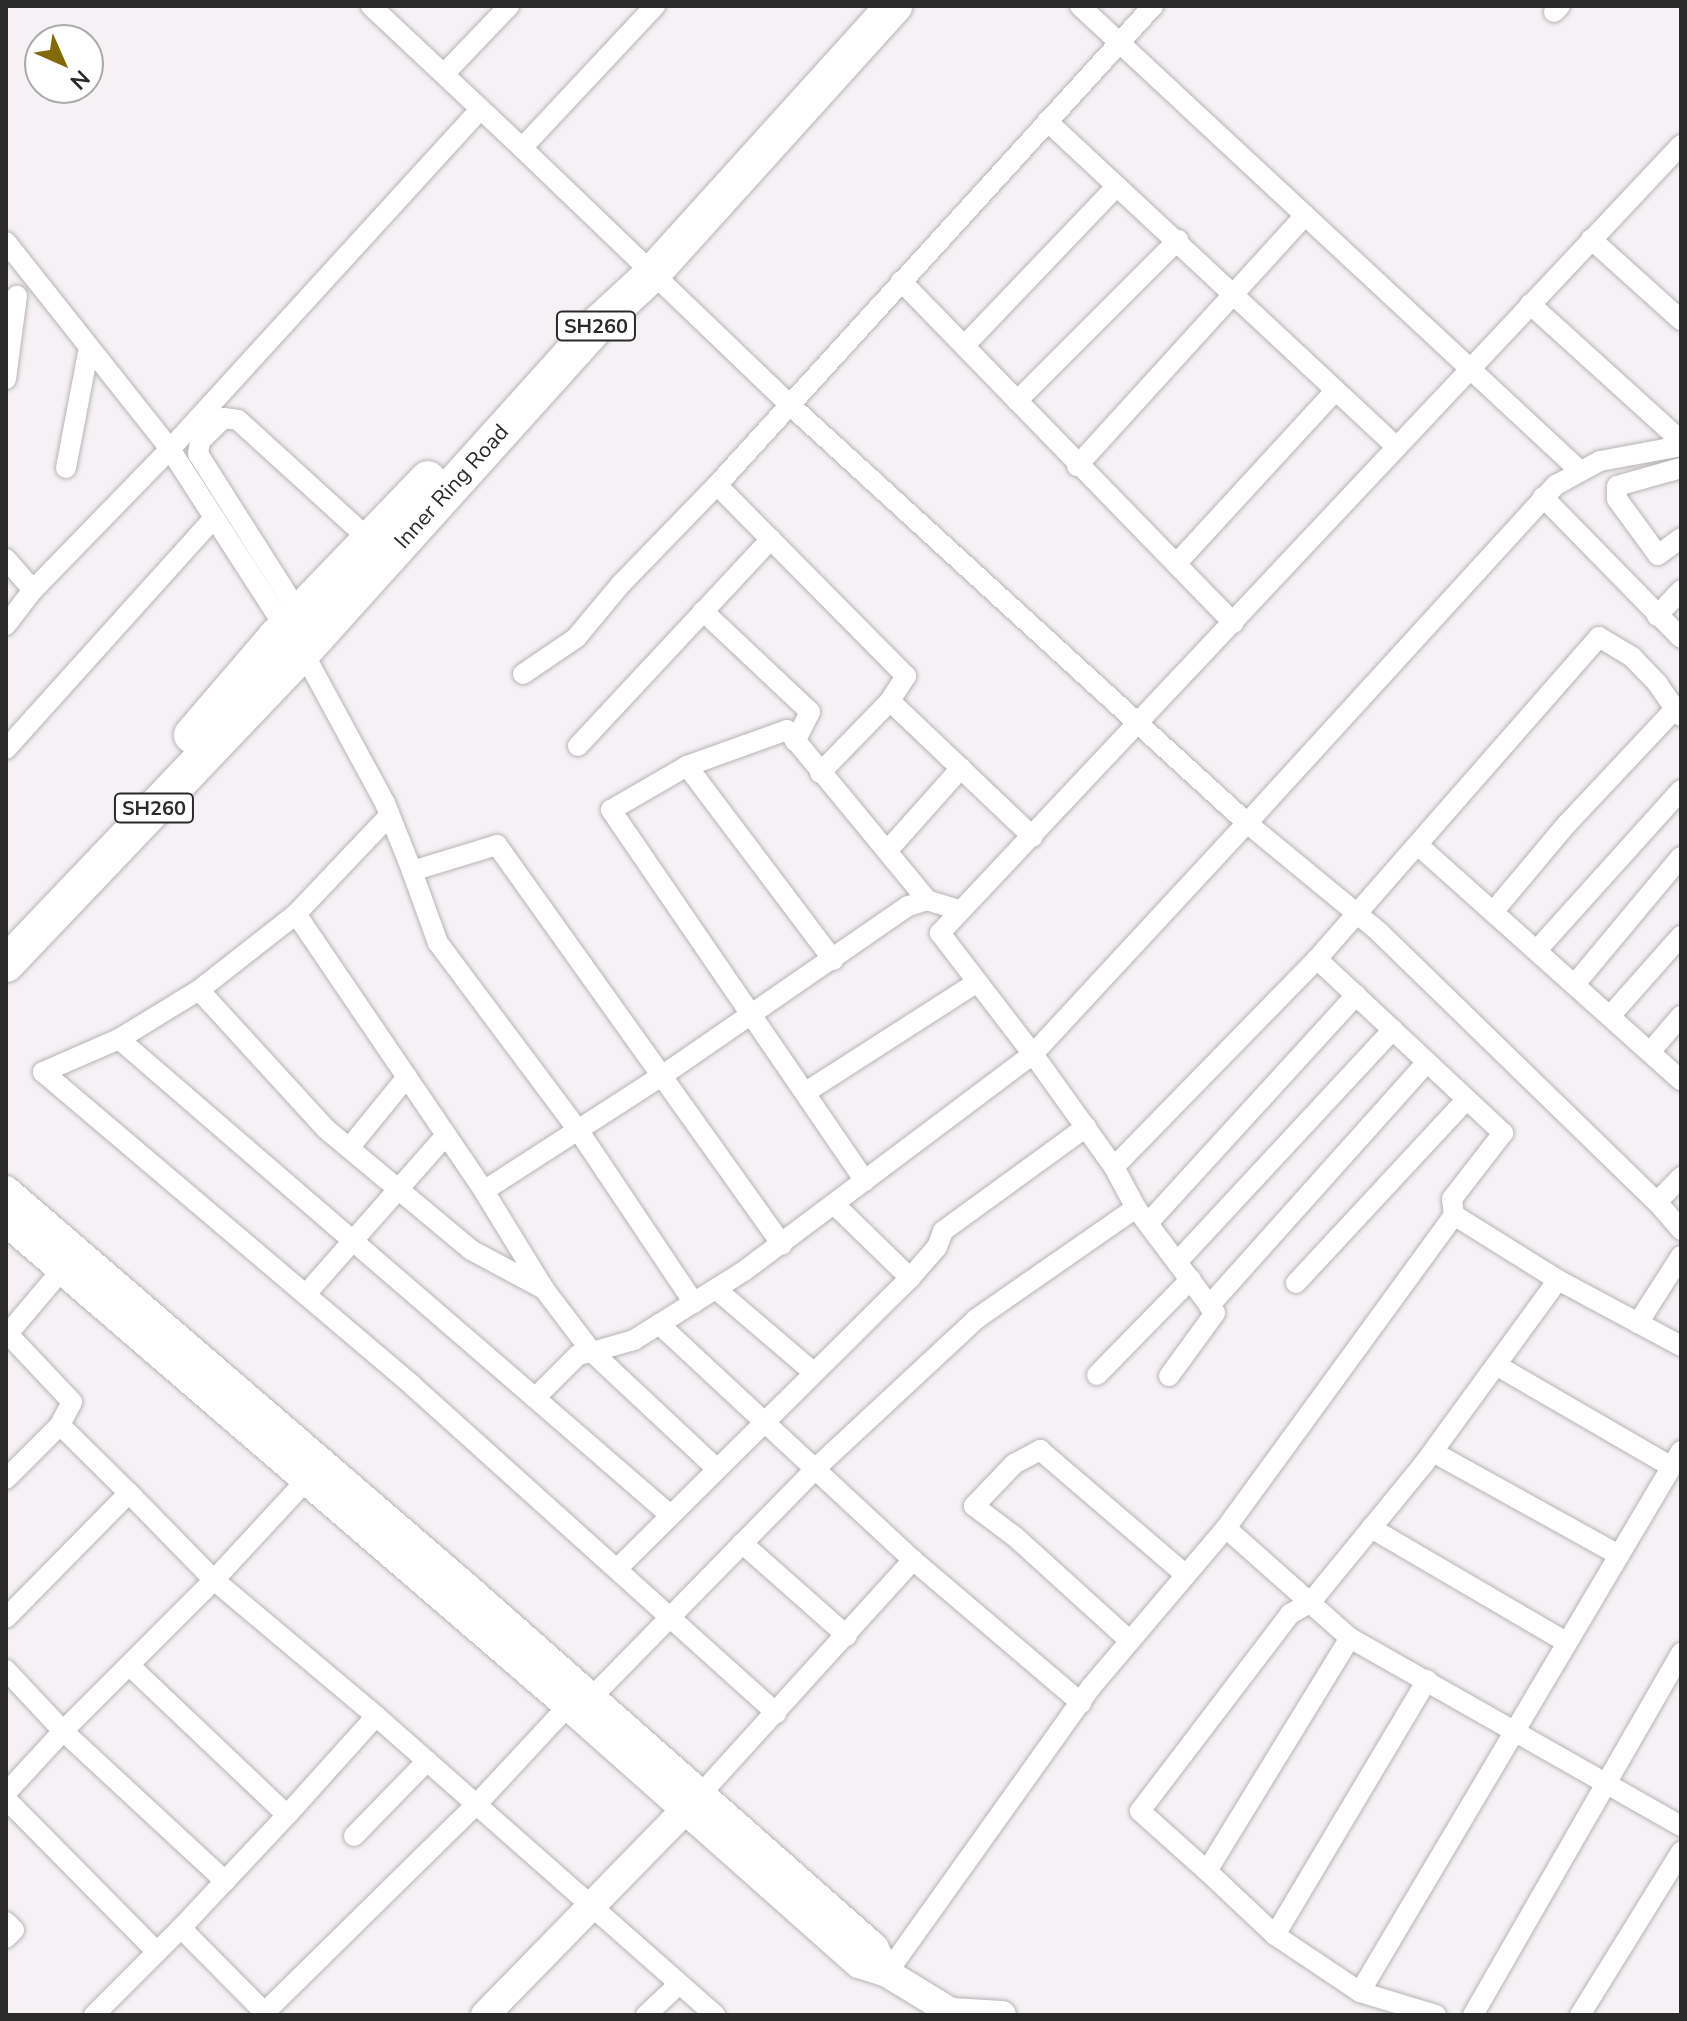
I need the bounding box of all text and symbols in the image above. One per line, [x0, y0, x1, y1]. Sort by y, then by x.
north arrow [24, 24, 104, 104]
text: N [63, 63, 96, 96]
road number: SH260 [554, 310, 638, 342]
street label: Inner Ring Road [389, 419, 515, 555]
road number: SH260 [112, 792, 196, 824]

